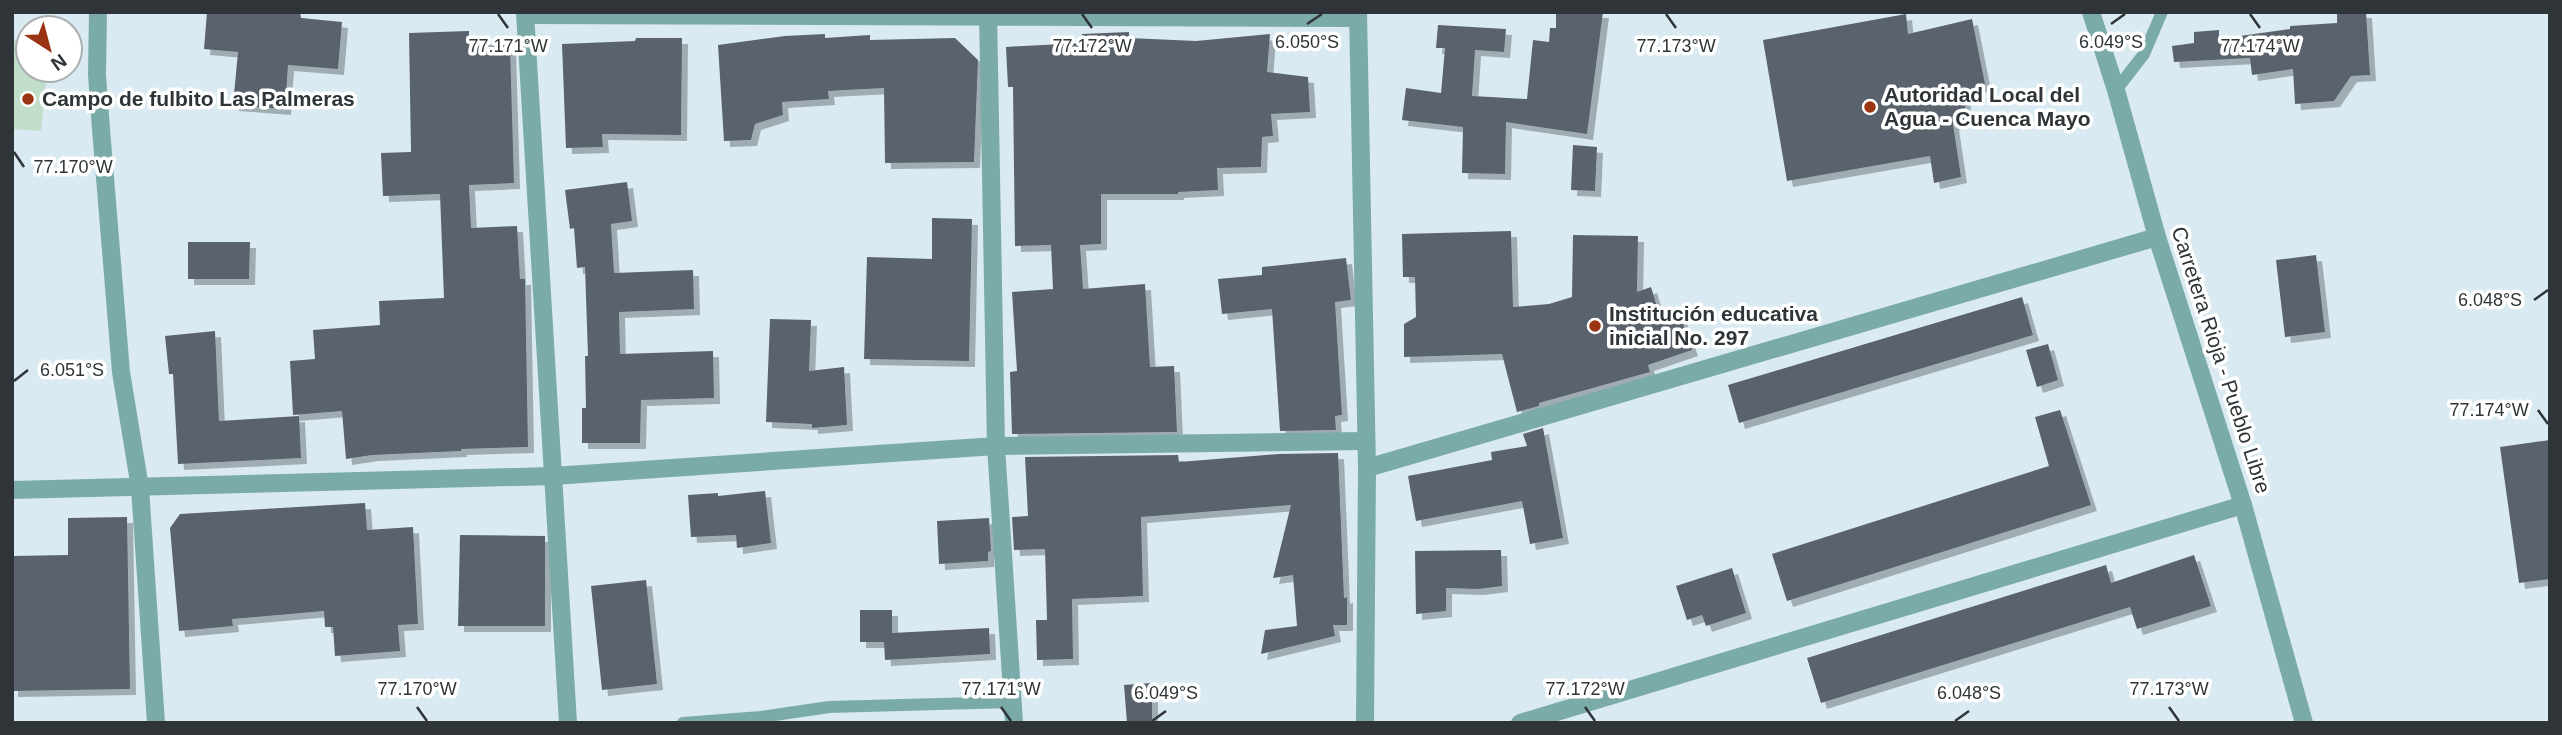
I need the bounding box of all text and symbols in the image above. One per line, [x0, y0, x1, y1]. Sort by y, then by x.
north arrow [14, 14, 84, 84]
text: 6.050°S [1275, 32, 1339, 52]
text: 6.049°S [2079, 32, 2143, 52]
text: 77.171°W [468, 36, 548, 56]
text: 77.172°W [1052, 36, 1132, 56]
text: 77.173°W [1636, 36, 1716, 56]
text: 77.174°W [2220, 36, 2300, 56]
text: N [47, 50, 70, 75]
place label: Autoridad Local del Agua - Cuenca Mayo [1884, 83, 2091, 130]
place label: Campo de fulbito Las Palmeras [42, 87, 355, 110]
marker: Campo de fulbito Las Palmeras [20, 91, 36, 107]
marker: Autoridad Local del Agua - Cuenca Mayo [1862, 99, 1878, 115]
text: 77.170°W [33, 157, 113, 177]
street label: Carretera Rioja - Pueblo Libre [2167, 224, 2276, 496]
text: 6.048°S [2458, 290, 2522, 310]
place label: Institución educativa inicial No. 297 [1609, 302, 1818, 349]
marker: Institución educativa inicial No. 297 [1587, 318, 1603, 334]
text: 6.051°S [40, 360, 104, 380]
text: 77.174°W [2449, 400, 2529, 420]
text: 77.170°W [377, 679, 457, 699]
text: 77.171°W [961, 679, 1041, 699]
text: 77.172°W [1545, 679, 1625, 699]
text: 77.173°W [2129, 679, 2209, 699]
text: 6.049°S [1134, 683, 1198, 703]
text: 6.048°S [1937, 683, 2001, 703]

